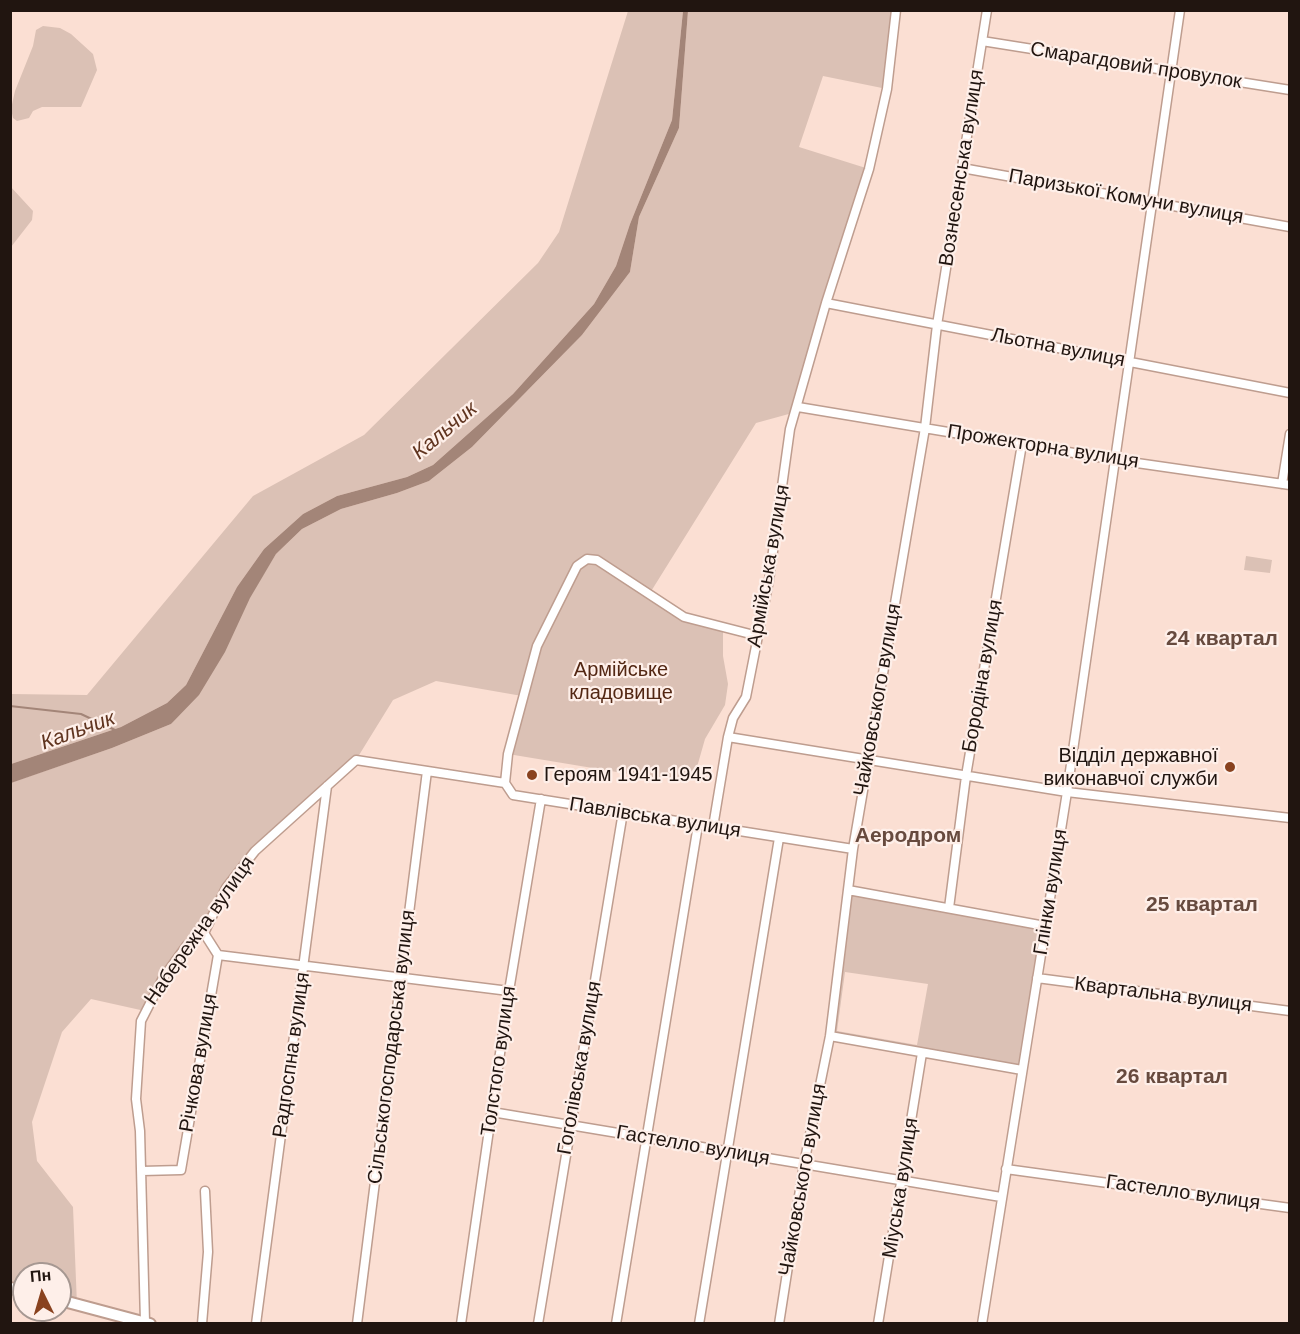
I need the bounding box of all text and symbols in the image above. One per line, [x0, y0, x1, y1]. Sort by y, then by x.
street label: Смарагдовий провулок [1029, 37, 1243, 95]
street label: Вознесенська вулиця [935, 68, 989, 268]
street label: Паризької Комуни вулиця [1007, 165, 1245, 229]
street label: Льотна вулиця [989, 323, 1127, 373]
water label: Кальчик [407, 397, 483, 465]
street label: Прожекторна вулиця [945, 420, 1141, 474]
street label: Армійська вулиця [743, 483, 795, 649]
street label: Бородіна вулиця [958, 598, 1008, 754]
street label: Чайковського вулиця [849, 602, 907, 798]
district label: 24 квартал [1166, 626, 1278, 652]
park label: Армійське кладовище [569, 658, 673, 705]
water label: Кальчик [37, 706, 119, 756]
place label: Відділ державної виконавчої служби [1043, 744, 1218, 791]
marker: Відділ державної виконавчої служби [1223, 760, 1237, 774]
place label: Героям 1941-1945 [544, 763, 713, 787]
marker: Героям 1941-1945 [525, 768, 539, 782]
street label: Павлівська вулиця [568, 793, 742, 843]
district label: Аеродром [855, 823, 961, 849]
street label: Глінки вулиця [1029, 827, 1073, 957]
street label: Набережна вулиця [140, 852, 260, 1010]
district label: 25 квартал [1146, 892, 1258, 918]
street label: Сільськогосподарська вулиця [363, 909, 421, 1185]
street label: Радгоспна вулиця [269, 971, 315, 1139]
street label: Квартальна вулиця [1073, 972, 1253, 1018]
street label: Гоголівська вулиця [553, 979, 607, 1157]
street label: Толстого вулиця [477, 984, 521, 1138]
street label: Річкова вулиця [175, 992, 223, 1134]
district label: 26 квартал [1116, 1064, 1228, 1090]
street label: Чайковського вулиця [774, 1082, 832, 1278]
street label: Міуська вулиця [878, 1116, 924, 1260]
street label: Гастелло вулиця [614, 1121, 772, 1171]
street label: Гастелло вулиця [1104, 1170, 1262, 1216]
north arrow [12, 1262, 72, 1322]
text: Пн [29, 1266, 52, 1285]

